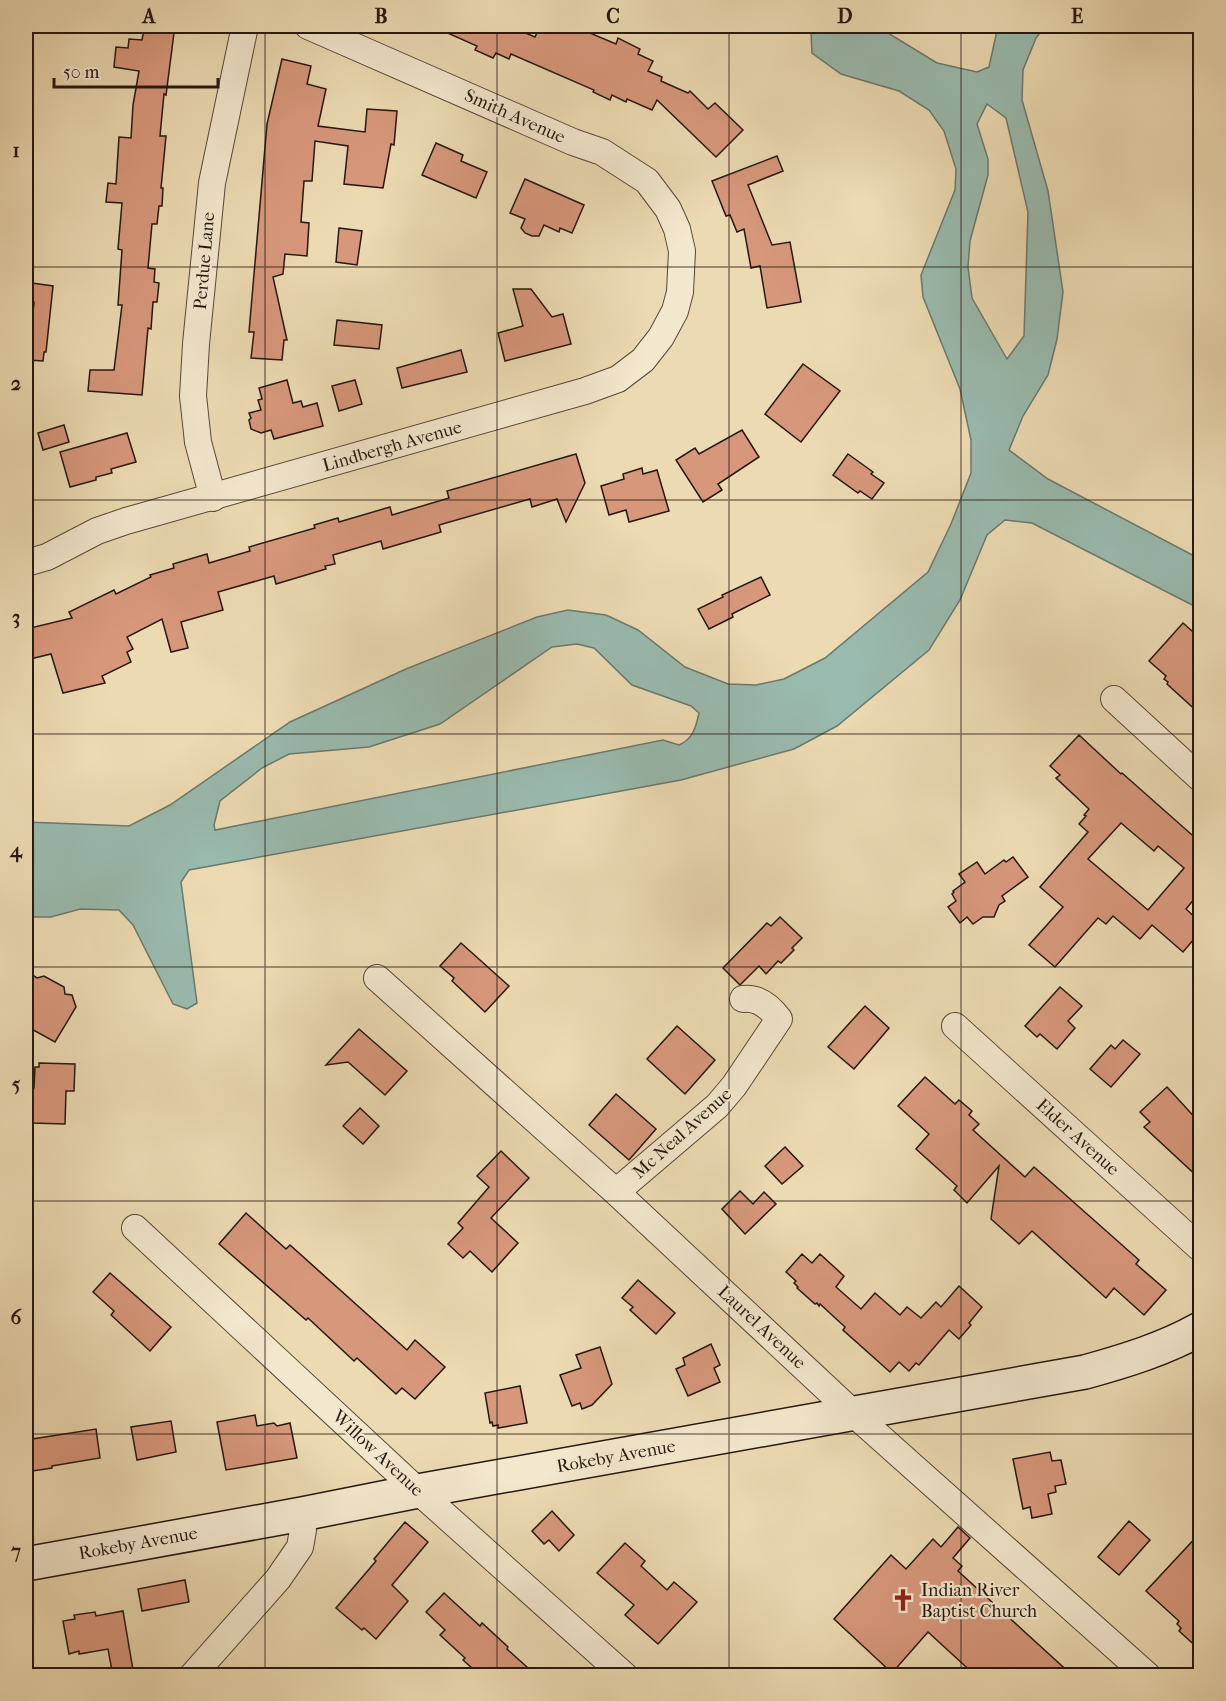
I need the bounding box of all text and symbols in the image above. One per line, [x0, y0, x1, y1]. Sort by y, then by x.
text: A [141, 5, 157, 28]
text: B [374, 5, 388, 28]
text: C [606, 5, 620, 28]
text: D [837, 5, 853, 28]
text: E [1071, 5, 1083, 28]
scale bar [54, 51, 218, 89]
text: 50 m [63, 62, 100, 83]
street label: Smith Avenue [461, 85, 568, 148]
text: 1 [12, 139, 20, 162]
street label: Perdue Lane [190, 211, 219, 311]
text: 2 [11, 372, 21, 395]
street label: Lindbergh Avenue [320, 417, 464, 476]
text: 3 [12, 606, 20, 629]
text: 4 [9, 839, 23, 863]
text: 5 [12, 1073, 21, 1096]
street label: Mc Neal Avenue [629, 1083, 736, 1183]
street label: Elder Avenue [1032, 1095, 1123, 1180]
street label: Laurel Avenue [713, 1281, 810, 1374]
text: 6 [11, 1306, 23, 1329]
street label: Willow Avenue [327, 1405, 428, 1501]
street label: Rokeby Avenue [555, 1436, 677, 1477]
street label: Rokeby Avenue [77, 1523, 199, 1564]
text: 7 [10, 1540, 21, 1563]
place label: Indian River Baptist Church [921, 1580, 1037, 1622]
church icon: Indian River Baptist Church [890, 1587, 916, 1613]

